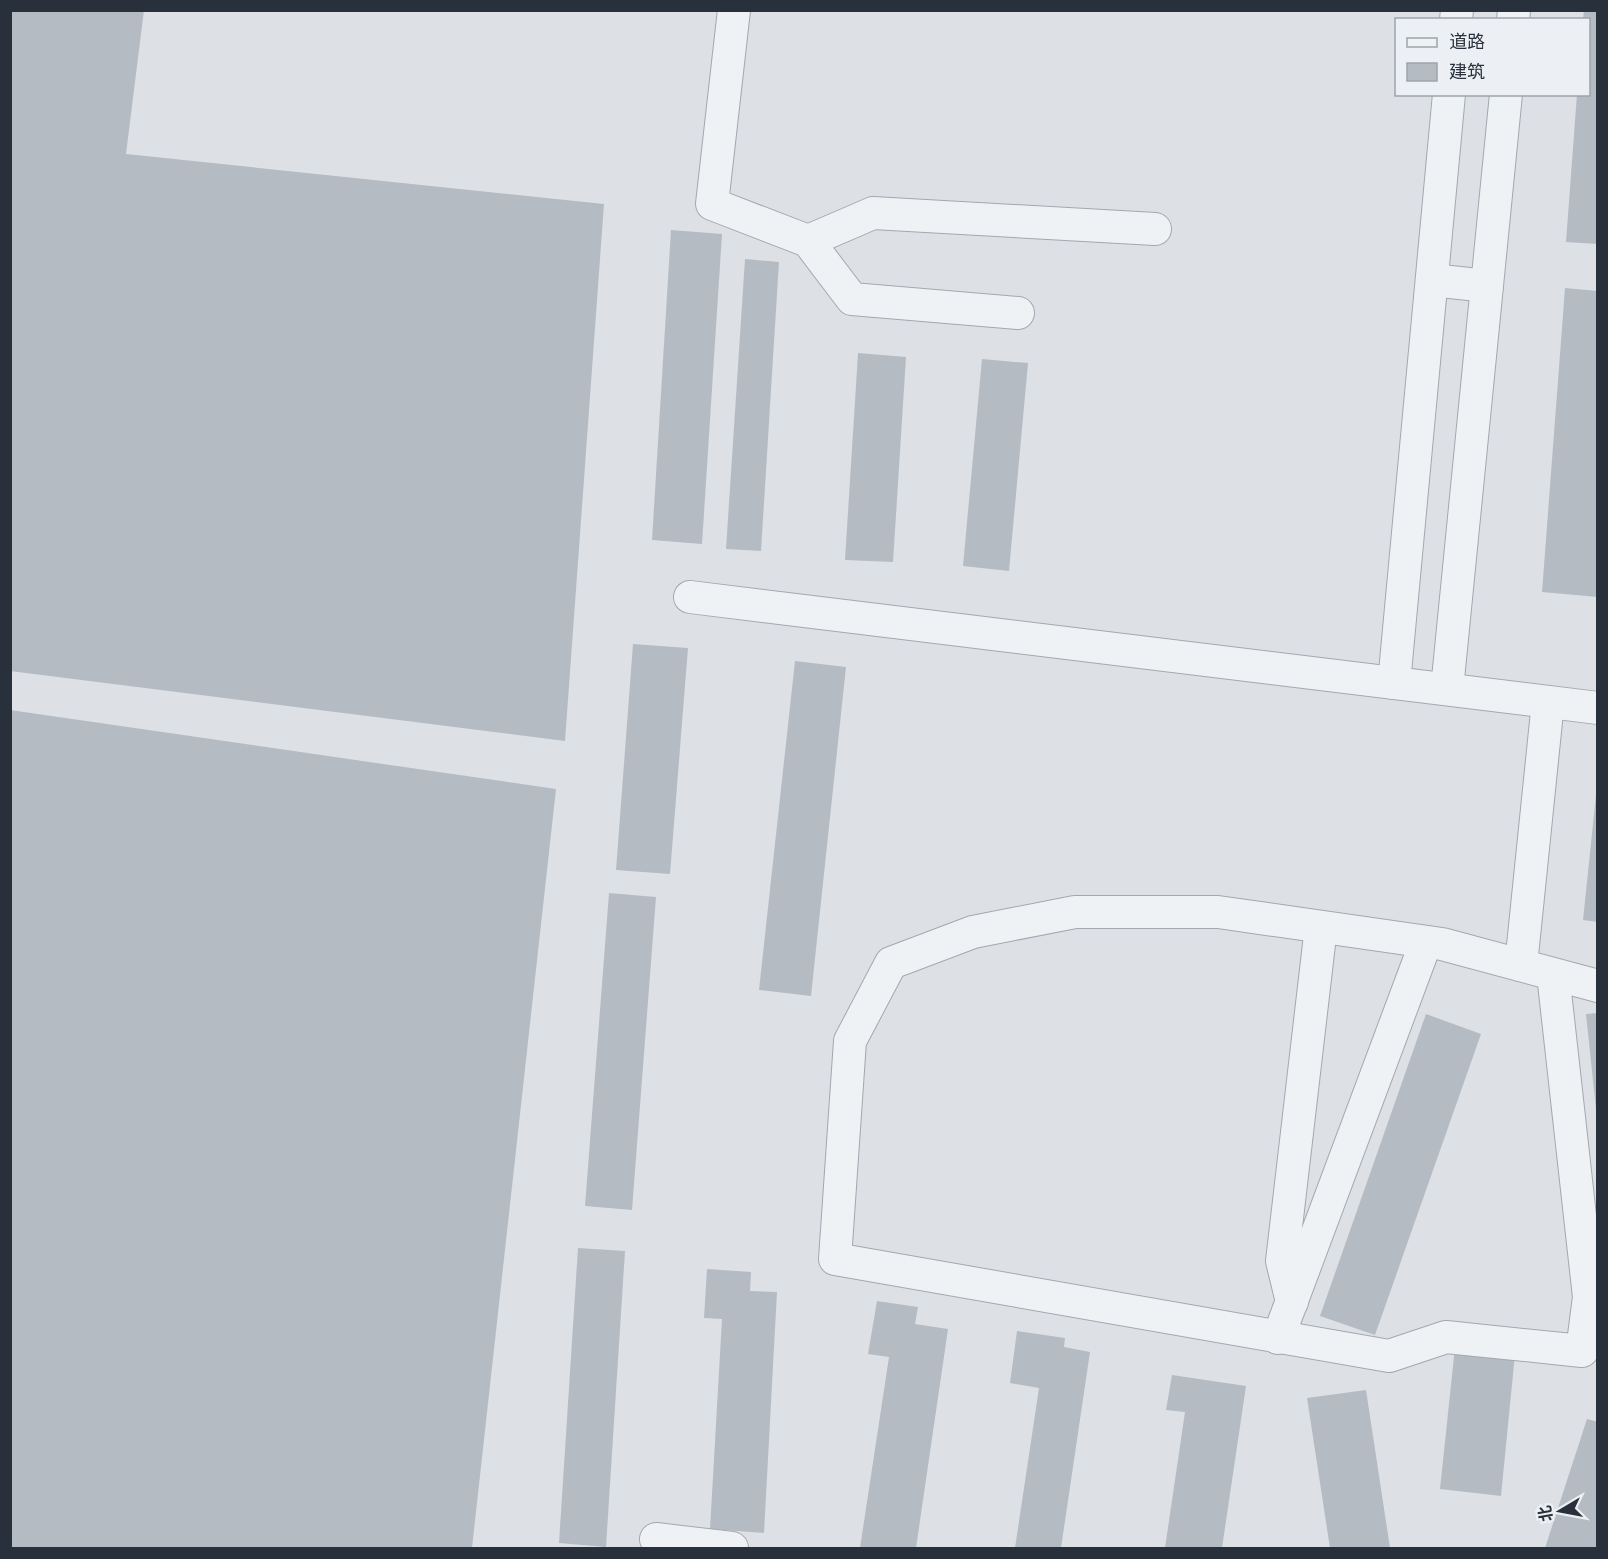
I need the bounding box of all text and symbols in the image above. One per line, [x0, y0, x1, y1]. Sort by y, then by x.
legend [1395, 18, 1590, 96]
text: 道路 [1449, 31, 1485, 53]
text: 建筑 [1449, 61, 1485, 83]
north arrow [1530, 1481, 1590, 1541]
text: 北 [1535, 1504, 1556, 1523]

